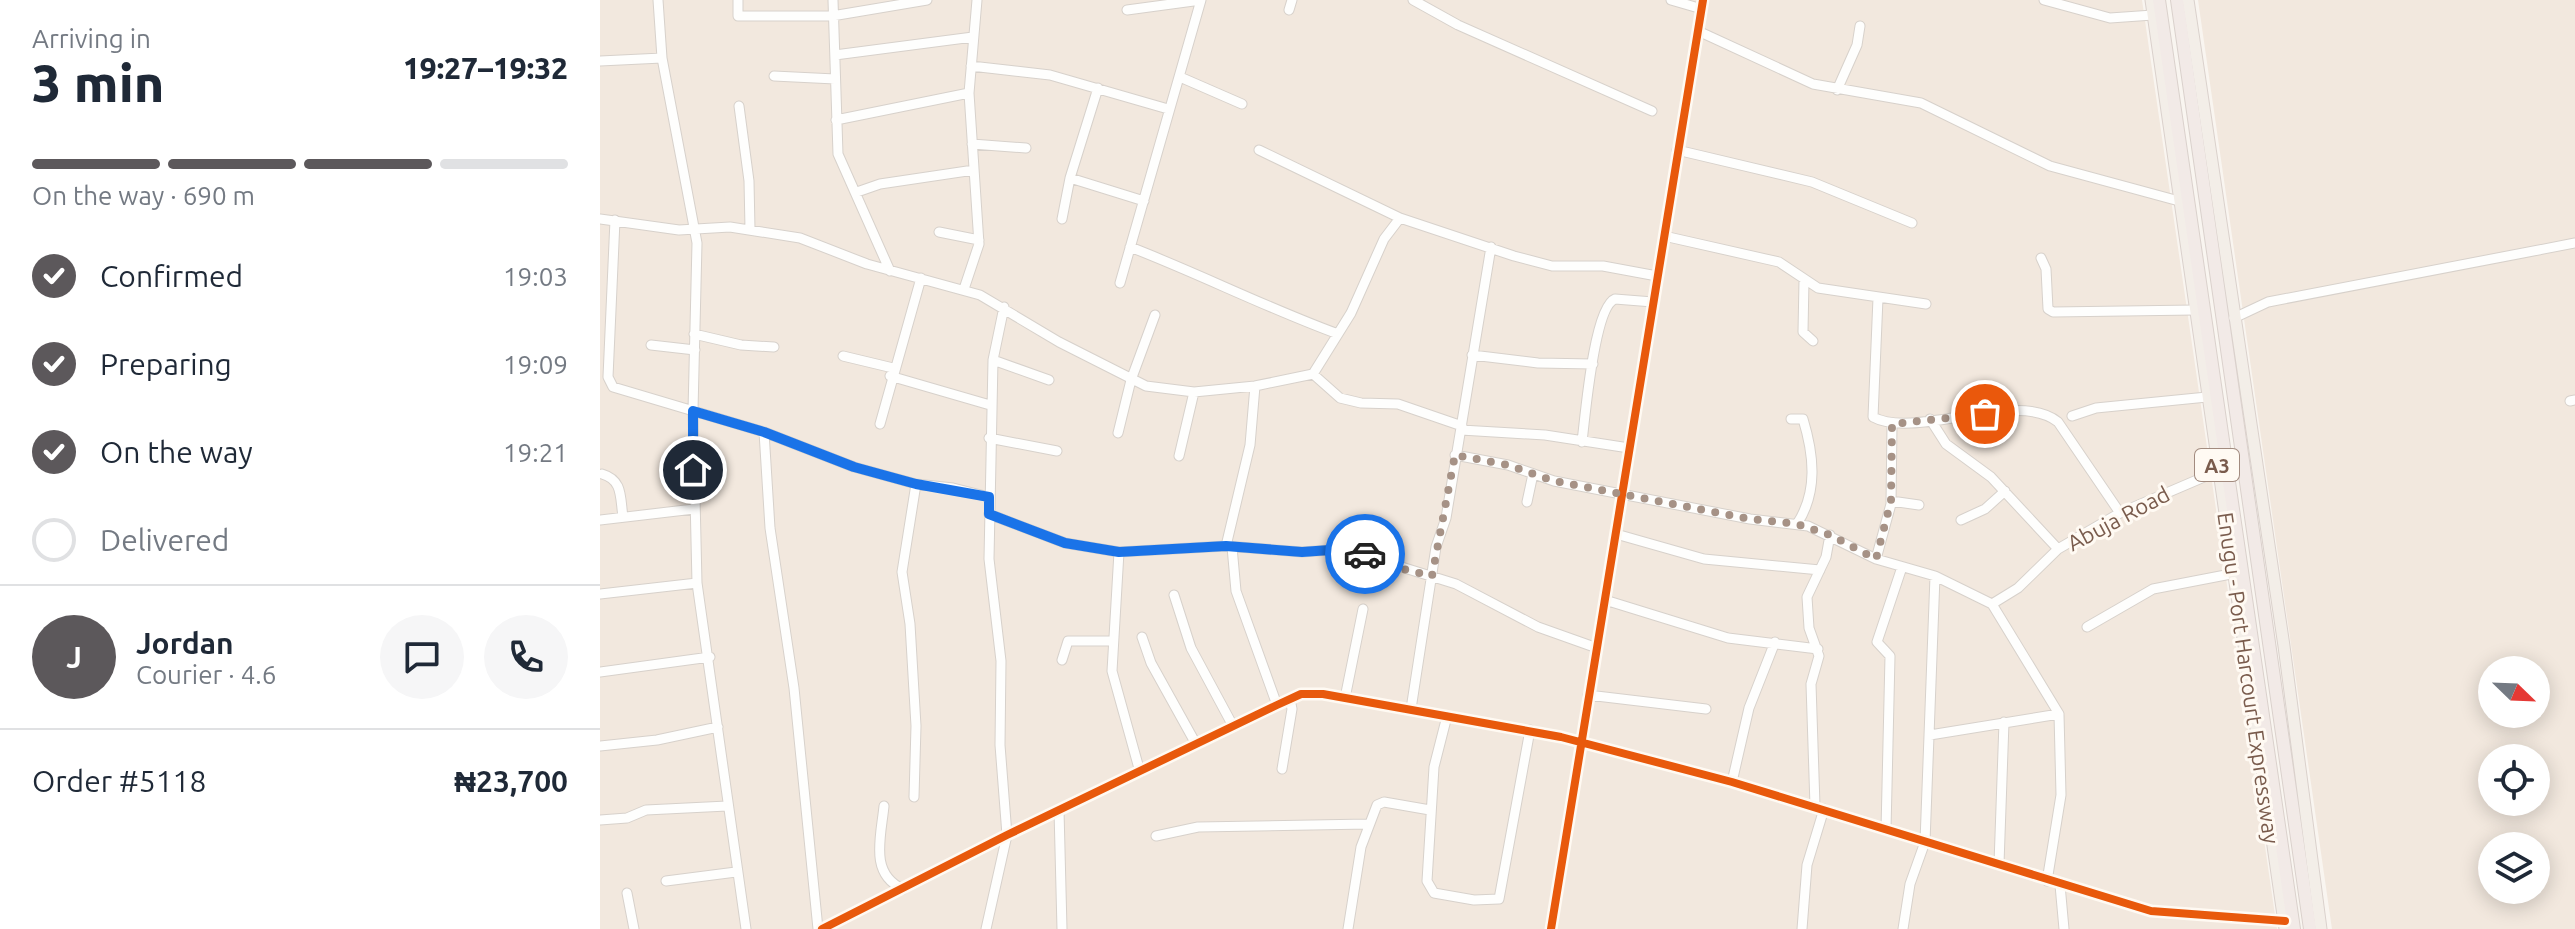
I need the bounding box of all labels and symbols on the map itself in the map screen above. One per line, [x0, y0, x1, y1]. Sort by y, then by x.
pin [1951, 380, 2019, 448]
pin [659, 436, 727, 504]
road number: A3 [2195, 449, 2239, 481]
street label: Abuja Road [2063, 481, 2173, 555]
street label: Enugu - Port Harcourt Expressway [2213, 511, 2285, 846]
courier [1325, 514, 1405, 594]
north arrow [2478, 656, 2550, 728]

